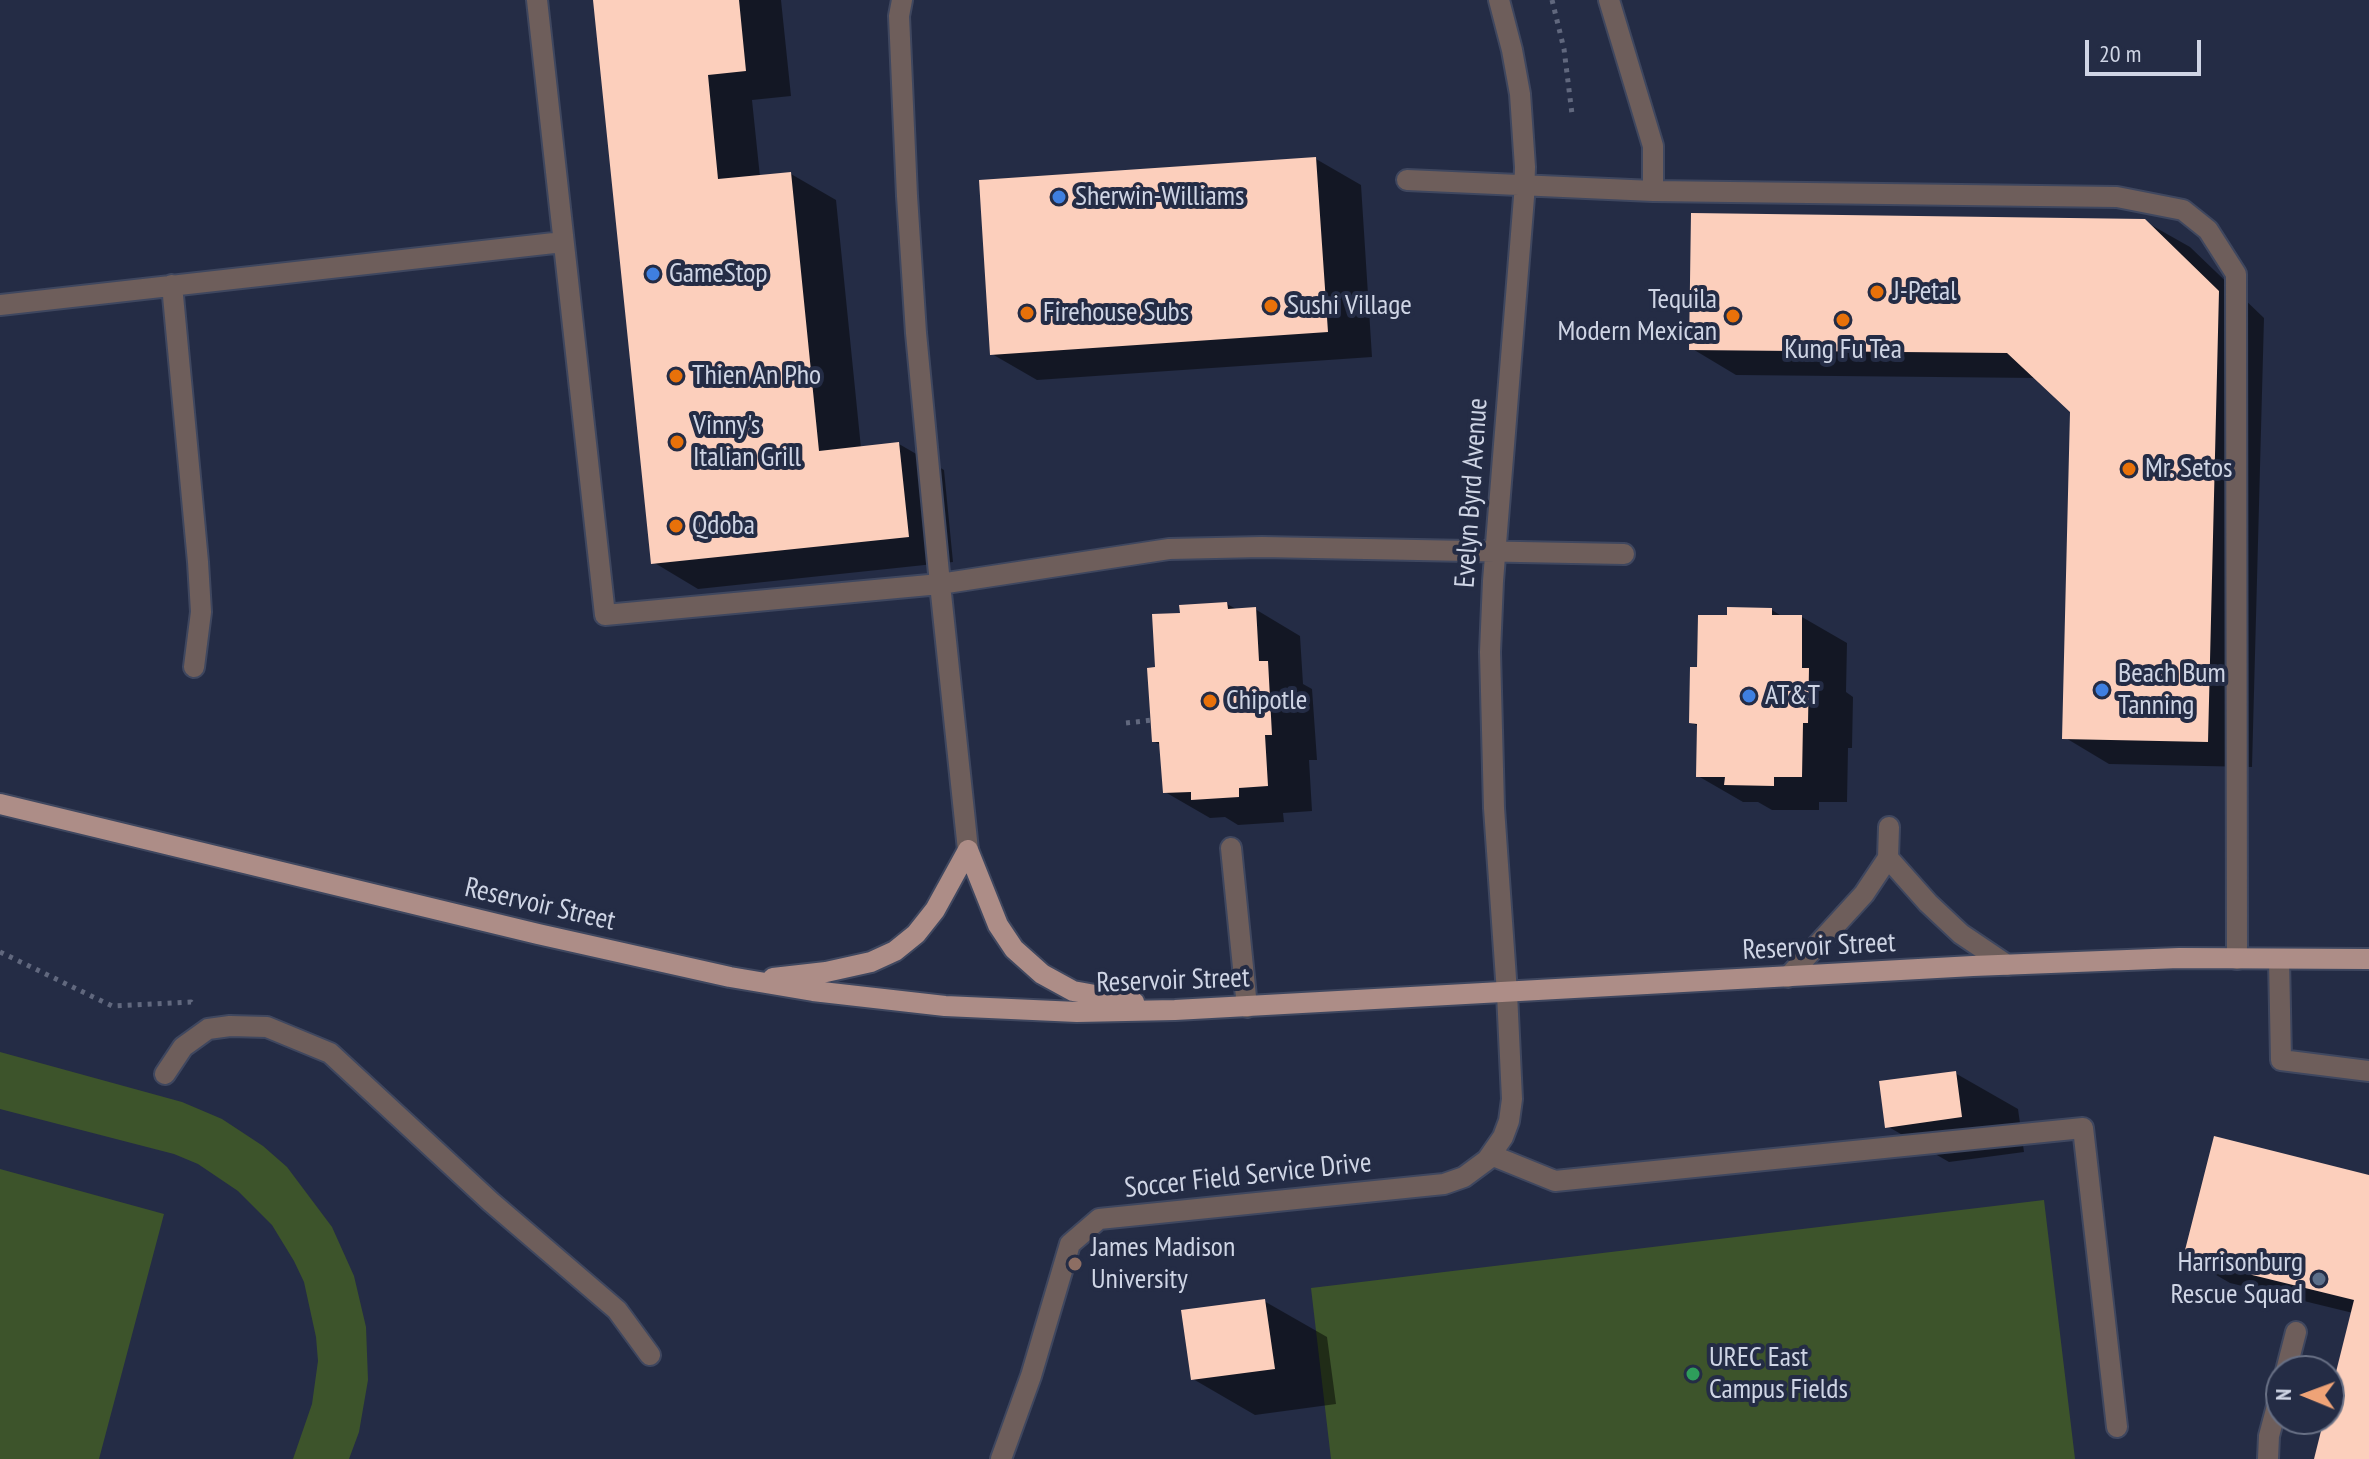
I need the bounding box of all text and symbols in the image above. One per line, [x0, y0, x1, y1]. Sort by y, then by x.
scale bar [2089, 24, 2205, 74]
text: 20 m [2099, 38, 2141, 69]
place label: Sherwin-Williams [1075, 180, 1244, 214]
marker: Sherwin-Williams [1050, 188, 1068, 206]
place label: GameStop [669, 257, 768, 291]
marker: GameStop [644, 265, 662, 283]
place label: J-Petal [1893, 275, 1957, 309]
place label: Tequila Modern Mexican [1558, 283, 1717, 349]
marker: J-Petal [1868, 283, 1886, 301]
place label: Sushi Village [1287, 289, 1412, 323]
place label: Firehouse Subs [1043, 296, 1189, 330]
marker: Sushi Village [1262, 297, 1280, 315]
marker: Firehouse Subs [1018, 304, 1036, 322]
marker: Tequila Modern Mexican [1724, 307, 1742, 325]
marker: Kung Fu Tea [1834, 311, 1852, 329]
place label: Kung Fu Tea [1784, 333, 1902, 367]
place label: Thien An Pho [692, 359, 821, 393]
marker: Thien An Pho [667, 367, 685, 385]
street label: Evelyn Byrd Avenue [1449, 397, 1495, 589]
place label: Vinny's Italian Grill [693, 409, 801, 475]
marker: Vinny's Italian Grill [668, 433, 686, 451]
place label: Mr. Setos [2145, 452, 2233, 486]
marker: Mr. Setos [2120, 460, 2138, 478]
place label: Qdoba [692, 509, 755, 543]
marker: Qdoba [667, 517, 685, 535]
place label: Beach Bum Tanning [2118, 657, 2226, 723]
place label: AT&T [1765, 679, 1820, 713]
marker: Beach Bum Tanning [2093, 681, 2111, 699]
place label: Chipotle [1226, 684, 1307, 718]
marker: AT&T [1740, 687, 1758, 705]
marker: Chipotle [1201, 692, 1219, 710]
street label: Reservoir Street [462, 871, 618, 939]
street label: Reservoir Street [1742, 926, 1896, 968]
street label: Reservoir Street [1096, 962, 1250, 1000]
street label: Soccer Field Service Drive [1123, 1146, 1373, 1206]
place label: James Madison University [1091, 1231, 1235, 1297]
place label: Harrisonburg Rescue Squad [2170, 1246, 2303, 1312]
marker: James Madison University [1066, 1255, 1084, 1273]
marker: Harrisonburg Rescue Squad [2310, 1270, 2328, 1288]
place label: UREC East Campus Fields [1709, 1341, 1848, 1407]
north arrow [2265, 1355, 2345, 1435]
marker: UREC East Campus Fields [1684, 1365, 1702, 1383]
text: N [2269, 1388, 2297, 1401]

